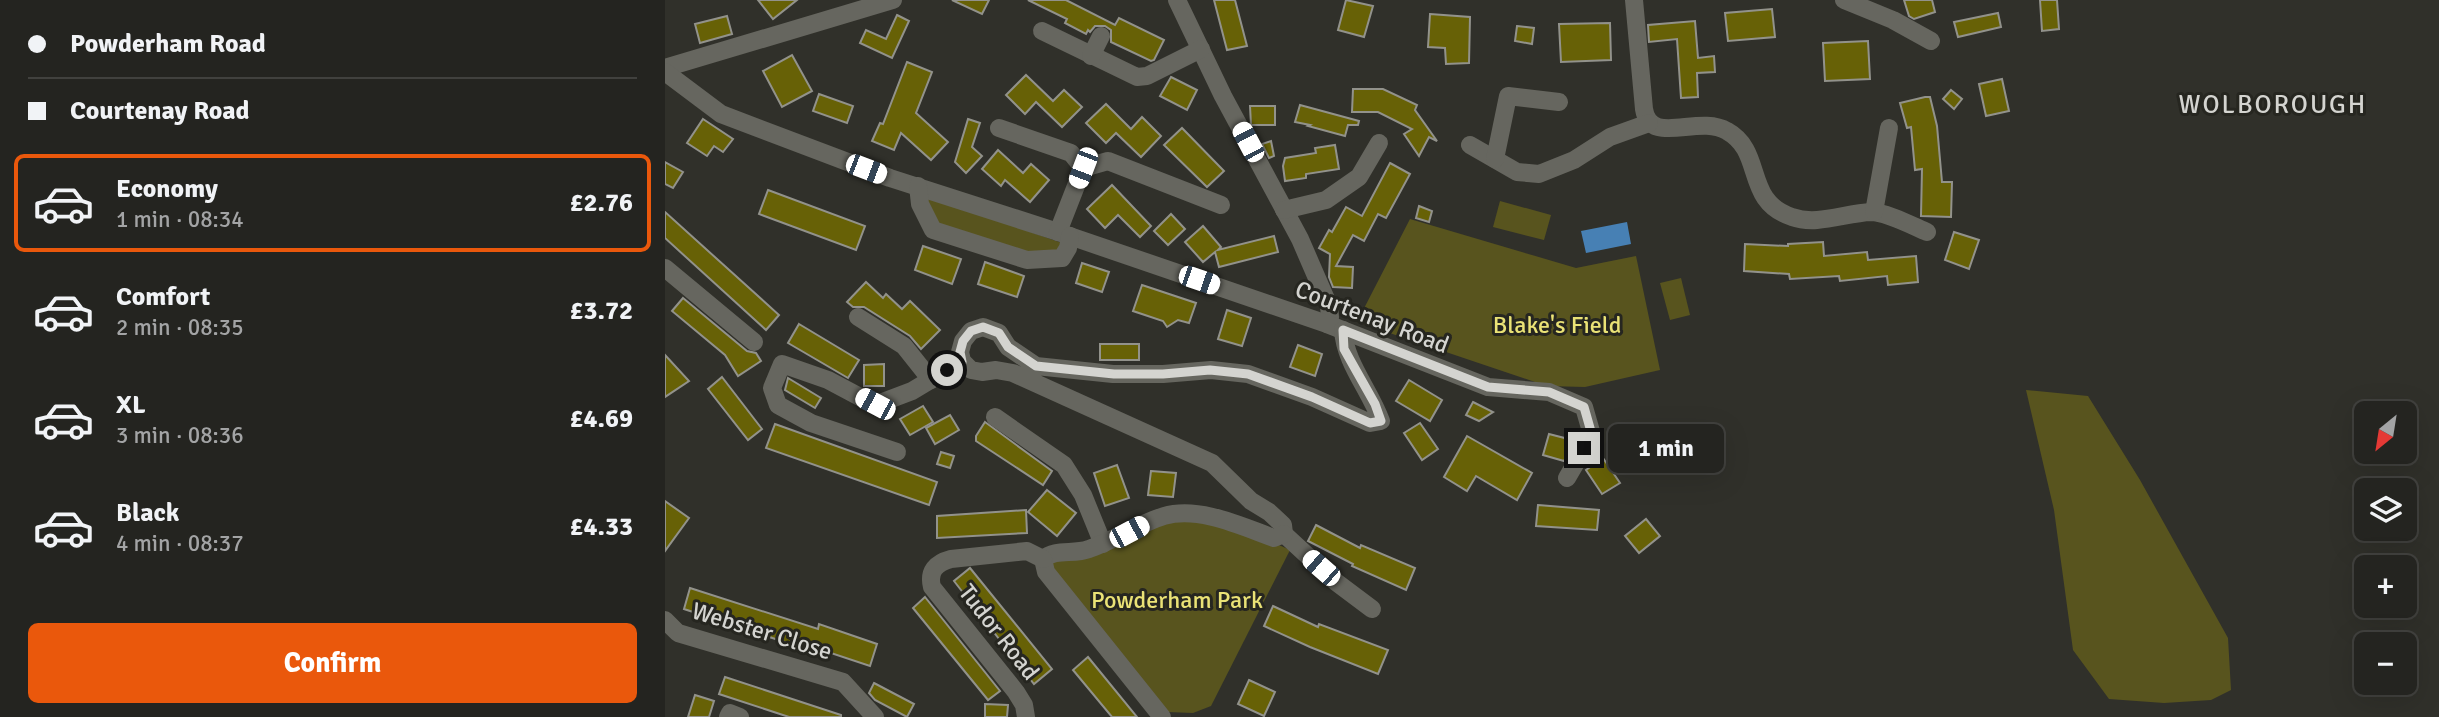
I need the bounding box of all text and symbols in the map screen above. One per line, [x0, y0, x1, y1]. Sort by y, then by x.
text: Powderham Road [70, 28, 266, 60]
district label: WOLBOROUGH [2179, 89, 2367, 121]
text: Courtenay Road [70, 95, 250, 127]
car [1229, 119, 1268, 165]
car [1066, 145, 1101, 191]
car [843, 152, 890, 186]
icon: car [32, 172, 95, 235]
text: Economy [116, 173, 218, 205]
text: £2.76 [569, 187, 633, 219]
text: 1 min · 08:34 [116, 205, 244, 234]
car [1176, 263, 1223, 297]
street label: Courtenay Road [1291, 274, 1453, 360]
icon: car [32, 280, 95, 343]
text: Comfort [116, 281, 210, 313]
text: £3.72 [569, 295, 633, 327]
park label: Blake's Field [1493, 310, 1621, 340]
text: 2 min · 08:35 [116, 313, 244, 342]
route start [931, 354, 963, 386]
car [852, 385, 899, 423]
icon: car [32, 388, 95, 451]
text: XL [116, 389, 146, 421]
north arrow [2354, 401, 2417, 464]
map controls [2354, 401, 2417, 695]
text: £4.69 [569, 403, 633, 435]
text: 3 min · 08:36 [116, 421, 244, 450]
callout: 1 min [1609, 424, 1724, 472]
route end [1568, 432, 1600, 464]
text: 1 min [1638, 434, 1694, 463]
button: layers [2354, 478, 2417, 541]
icon: car [32, 496, 95, 559]
text: Black [116, 497, 179, 529]
text: £4.33 [569, 511, 633, 543]
car [1106, 513, 1153, 551]
text: 4 min · 08:37 [116, 529, 244, 558]
car [1299, 546, 1344, 590]
button: + [2354, 555, 2417, 618]
street label: Tudor Road [952, 578, 1046, 686]
park label: Powderham Park [1091, 585, 1263, 615]
street label: Webster Close [688, 595, 836, 667]
button: Confirm [28, 623, 637, 703]
button: − [2354, 632, 2417, 695]

